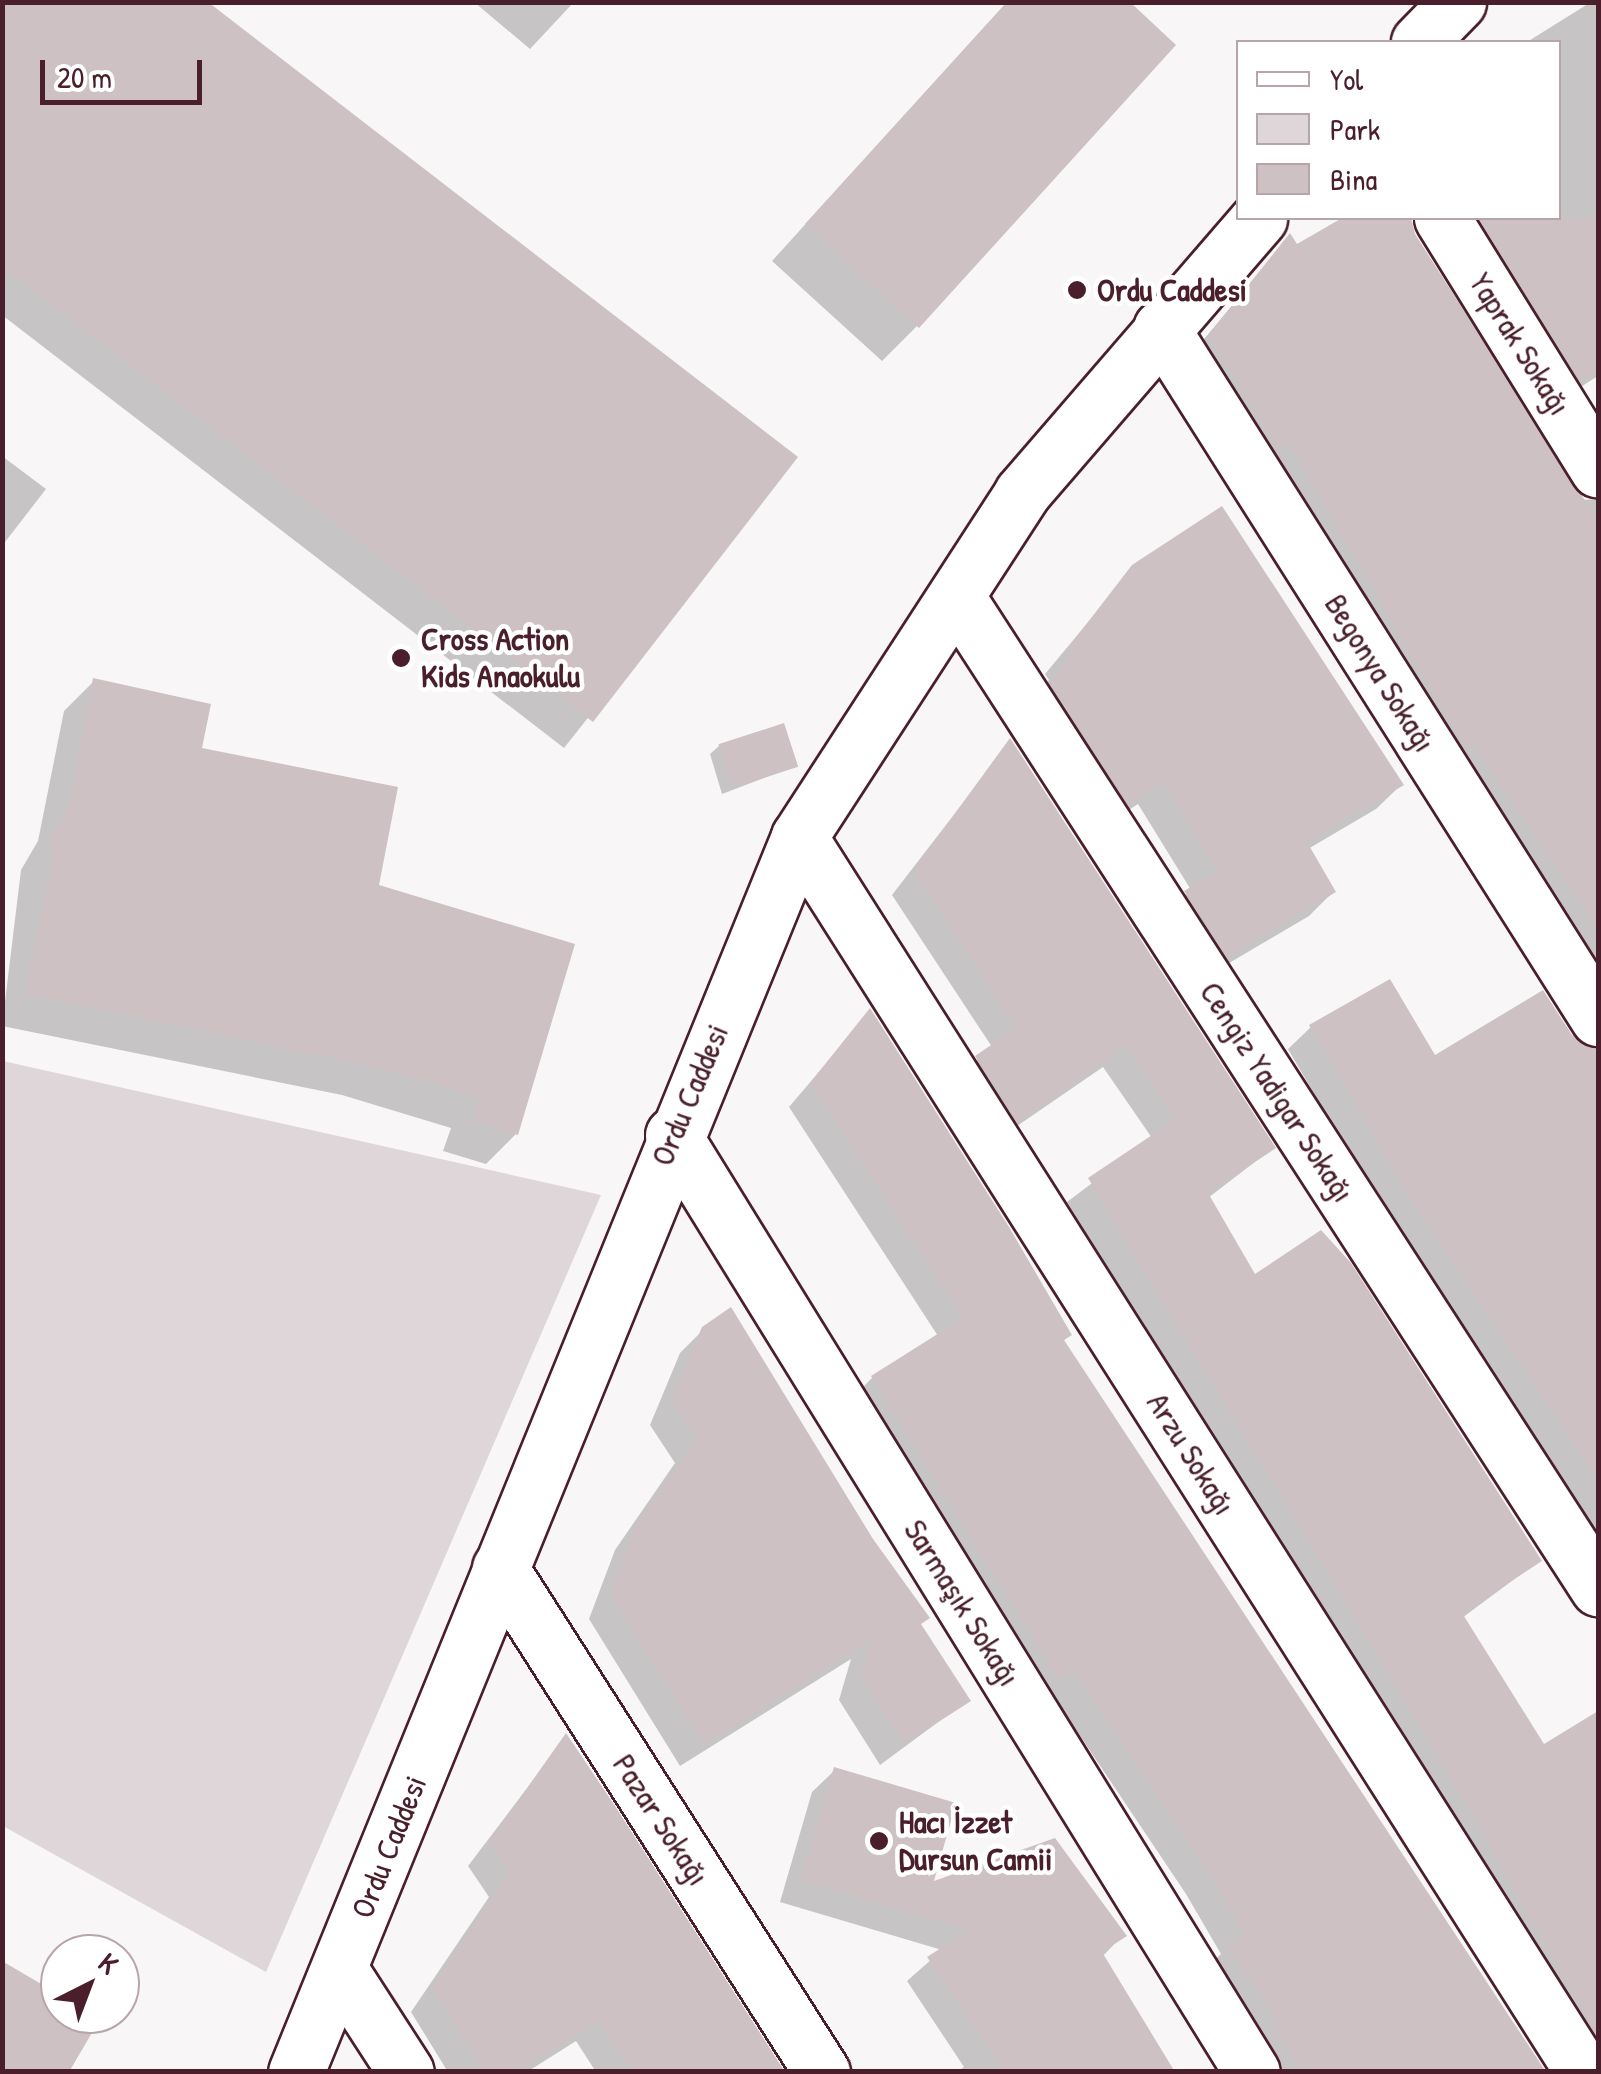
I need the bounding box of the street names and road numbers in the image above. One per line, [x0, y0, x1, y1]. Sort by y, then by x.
street label: Yaprak Sokağı [1461, 266, 1579, 422]
street label: Begonya Sokağı [1316, 587, 1444, 759]
street label: Cengiz Yadigar Sokağı [1192, 975, 1362, 1209]
street label: Ordu Caddesi [643, 1018, 737, 1172]
street label: Arzu Sokağı [1139, 1386, 1243, 1522]
street label: Sarmaşık Sokağı [896, 1513, 1028, 1693]
street label: Pazar Sokağı [604, 1747, 718, 1893]
street label: Ordu Caddesi [343, 1770, 435, 1924]

